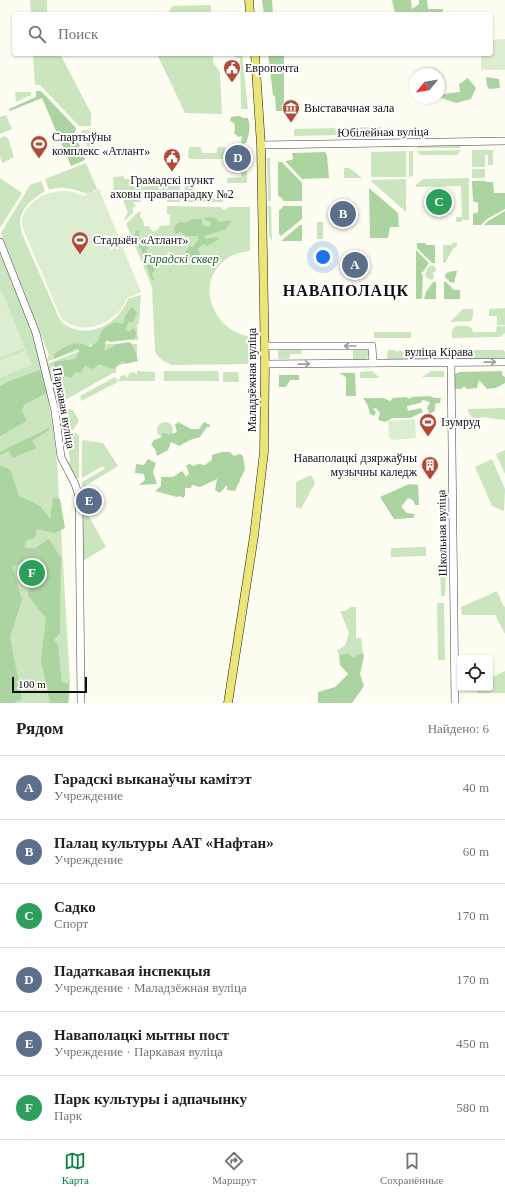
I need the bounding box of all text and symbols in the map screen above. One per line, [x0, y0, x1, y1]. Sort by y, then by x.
search box [12, 12, 493, 56]
icon: search [26, 23, 48, 45]
text: Поиск [58, 26, 98, 42]
public building icon: Европочта [222, 58, 242, 83]
place label: Европочта [245, 61, 300, 75]
north arrow [409, 68, 445, 104]
museum icon: Выставачная зала [281, 98, 301, 123]
place label: Выставачная зала [304, 101, 395, 115]
street label: Юбілейная вуліца [337, 124, 430, 140]
place label: Спартыўны комплекс «Атлант» [52, 130, 150, 158]
sports icon: Спартыўны комплекс «Атлант» [29, 134, 49, 159]
pin: D [225, 143, 251, 173]
public building icon: Грамадскі пункт аховы правапарадку №2 [162, 147, 182, 172]
place label: Грамадскі пункт аховы правапарадку №2 [110, 173, 234, 201]
pin: C [426, 187, 452, 217]
pin: B [330, 199, 356, 229]
sports icon: Стадыён «Атлант» [70, 230, 90, 255]
place label: Стадыён «Атлант» [93, 233, 188, 247]
your location [313, 247, 333, 267]
pin: A [342, 250, 368, 280]
park label: Гарадскі сквер [142, 252, 219, 266]
district label: НАВАПОЛАЦК [283, 282, 409, 300]
street label: Маладзёжная вуліца [245, 327, 259, 432]
one-way arrow [344, 342, 357, 350]
street label: вуліца Кірава [405, 345, 474, 359]
one-way arrow [483, 358, 496, 366]
one-way arrow [297, 360, 310, 367]
street label: Паркавая вуліца [50, 366, 78, 450]
sports icon: Ізумруд [418, 412, 438, 437]
place label: Ізумруд [441, 415, 480, 429]
place label: Наваполацкі дзяржаўны музычны каледж [294, 451, 418, 479]
building icon: Наваполацкі дзяржаўны музычны каледж [420, 455, 440, 480]
pin: E [76, 486, 102, 516]
street label: Школьная вуліца [434, 489, 450, 576]
pin: F [19, 558, 45, 588]
map controls [457, 655, 493, 691]
button: locate [457, 655, 493, 691]
scale bar [12, 675, 87, 694]
text: 100 m [18, 678, 46, 690]
text: Рядом [16, 719, 64, 738]
text: Найдено: 6 [428, 721, 489, 736]
text: Гарадскі выканаўчы камітэт [54, 771, 252, 787]
text: A [24, 780, 34, 795]
text: 40 m [463, 780, 489, 795]
text: Учреждение [54, 788, 123, 803]
text: Палац культуры ААТ «Нафтан» [54, 835, 274, 851]
text: B [25, 844, 33, 859]
text: 60 m [463, 844, 489, 859]
text: Учреждение [54, 852, 123, 867]
text: Садко [54, 899, 96, 915]
text: C [24, 908, 34, 923]
text: 170 m [456, 908, 489, 923]
text: Спорт [54, 916, 88, 931]
text: Падаткавая інспекцыя [54, 963, 211, 979]
text: D [24, 972, 34, 987]
text: 170 m [456, 972, 489, 987]
text: Учреждение · Маладзёжная вуліца [54, 980, 247, 995]
text: Наваполацкі мытны пост [54, 1027, 229, 1043]
text: E [25, 1036, 33, 1051]
text: 450 m [456, 1036, 489, 1051]
text: Учреждение · Паркавая вуліца [54, 1044, 223, 1059]
text: Парк культуры і адпачынку [54, 1091, 247, 1107]
text: F [25, 1100, 33, 1115]
text: 580 m [456, 1100, 489, 1115]
text: Парк [54, 1108, 82, 1123]
tab: Карта [62, 1150, 89, 1186]
tab: Маршрут [212, 1150, 257, 1186]
tab: Сохранённые [380, 1150, 443, 1186]

